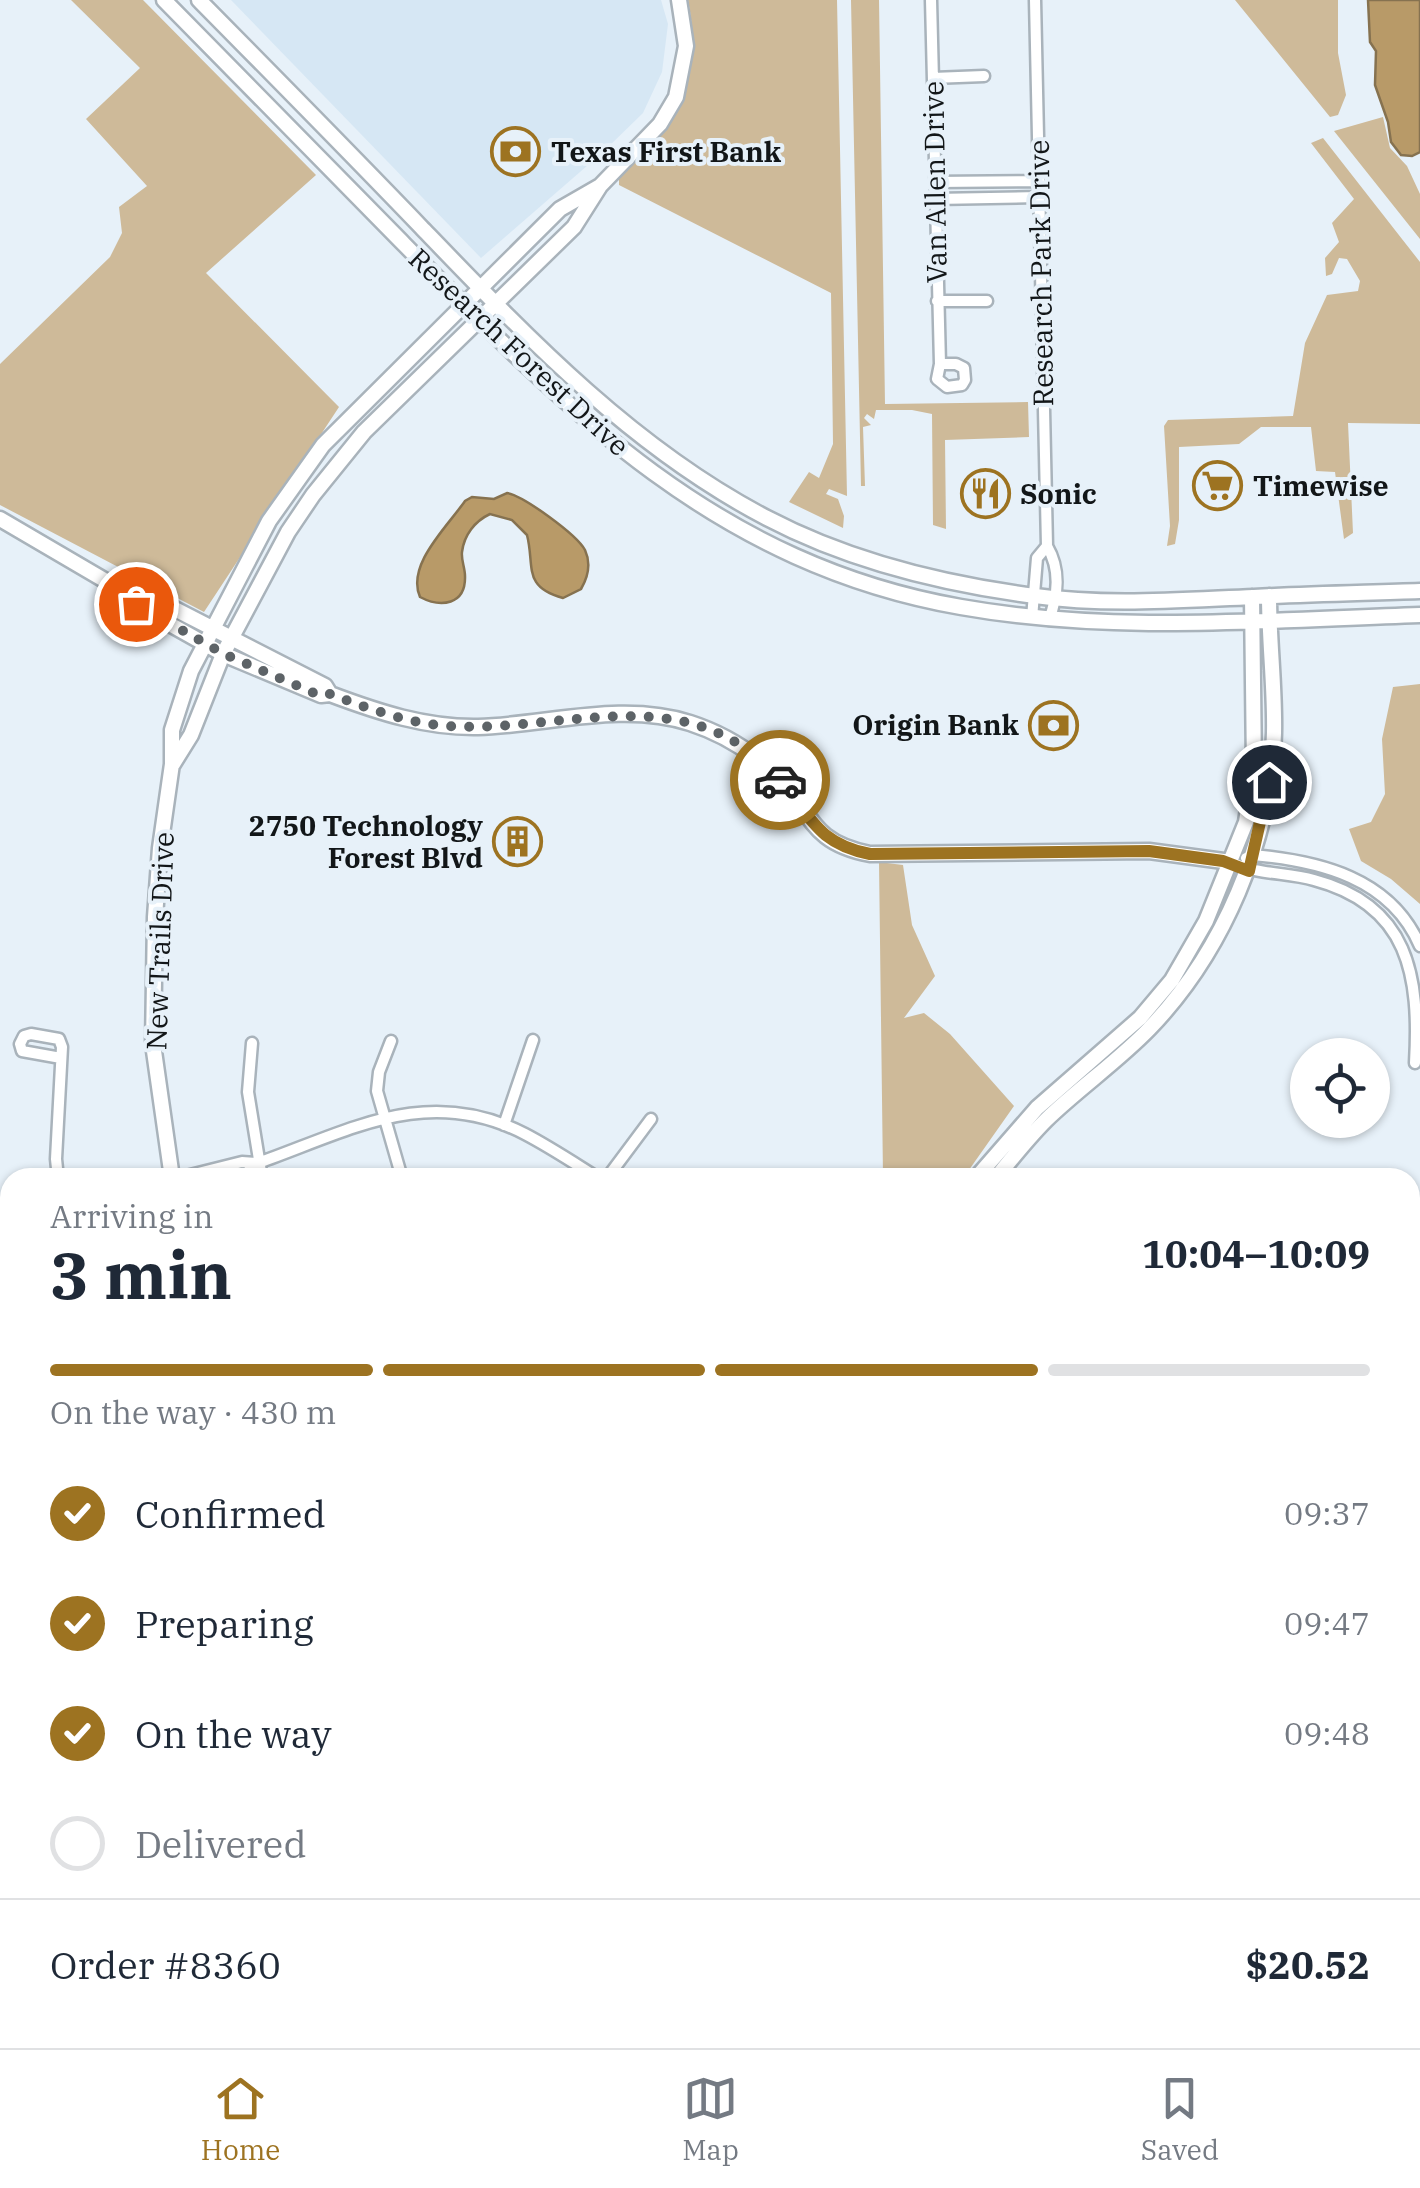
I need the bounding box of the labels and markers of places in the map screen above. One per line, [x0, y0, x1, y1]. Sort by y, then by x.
bank icon: Texas First Bank [490, 126, 542, 178]
place label: Texas First Bank [551, 133, 782, 170]
supermarket icon: Timewise [1192, 460, 1244, 512]
place label: Timewise [1253, 467, 1389, 504]
restaurant icon: Sonic [959, 468, 1011, 520]
place label: Sonic [1020, 475, 1097, 512]
pin [94, 562, 179, 647]
bank icon: Origin Bank [1028, 699, 1080, 751]
place label: Origin Bank [852, 706, 1020, 743]
pin [1227, 740, 1312, 825]
place label: 2750 Technology Forest Blvd [249, 807, 483, 876]
building icon: 2750 Technology Forest Blvd [492, 816, 544, 868]

